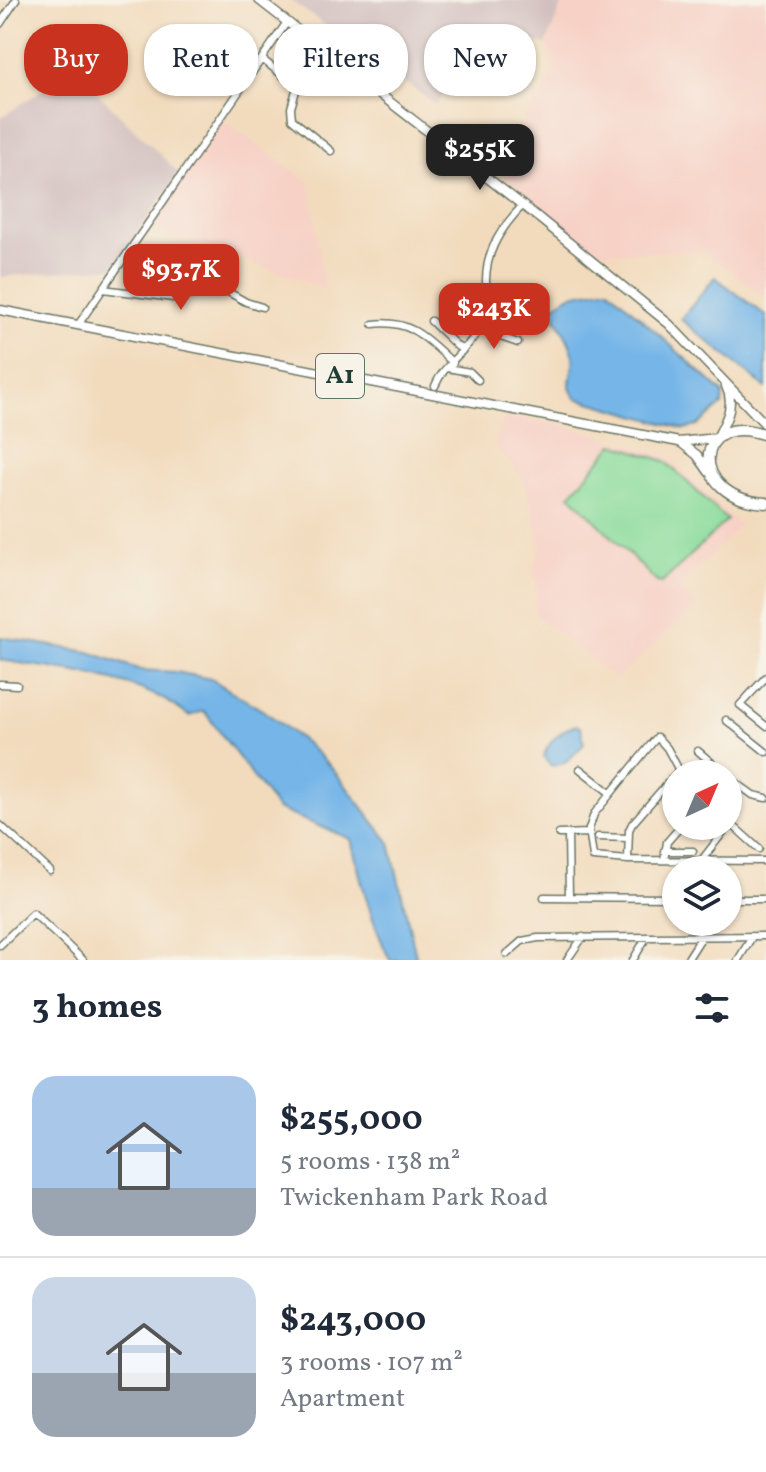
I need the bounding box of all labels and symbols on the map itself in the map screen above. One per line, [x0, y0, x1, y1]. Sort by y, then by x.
pin: $255K [424, 124, 536, 192]
pin: $93.7K [116, 244, 246, 312]
pin: $243K [438, 283, 550, 351]
road number: A1 [316, 354, 364, 398]
north arrow [662, 760, 742, 840]

